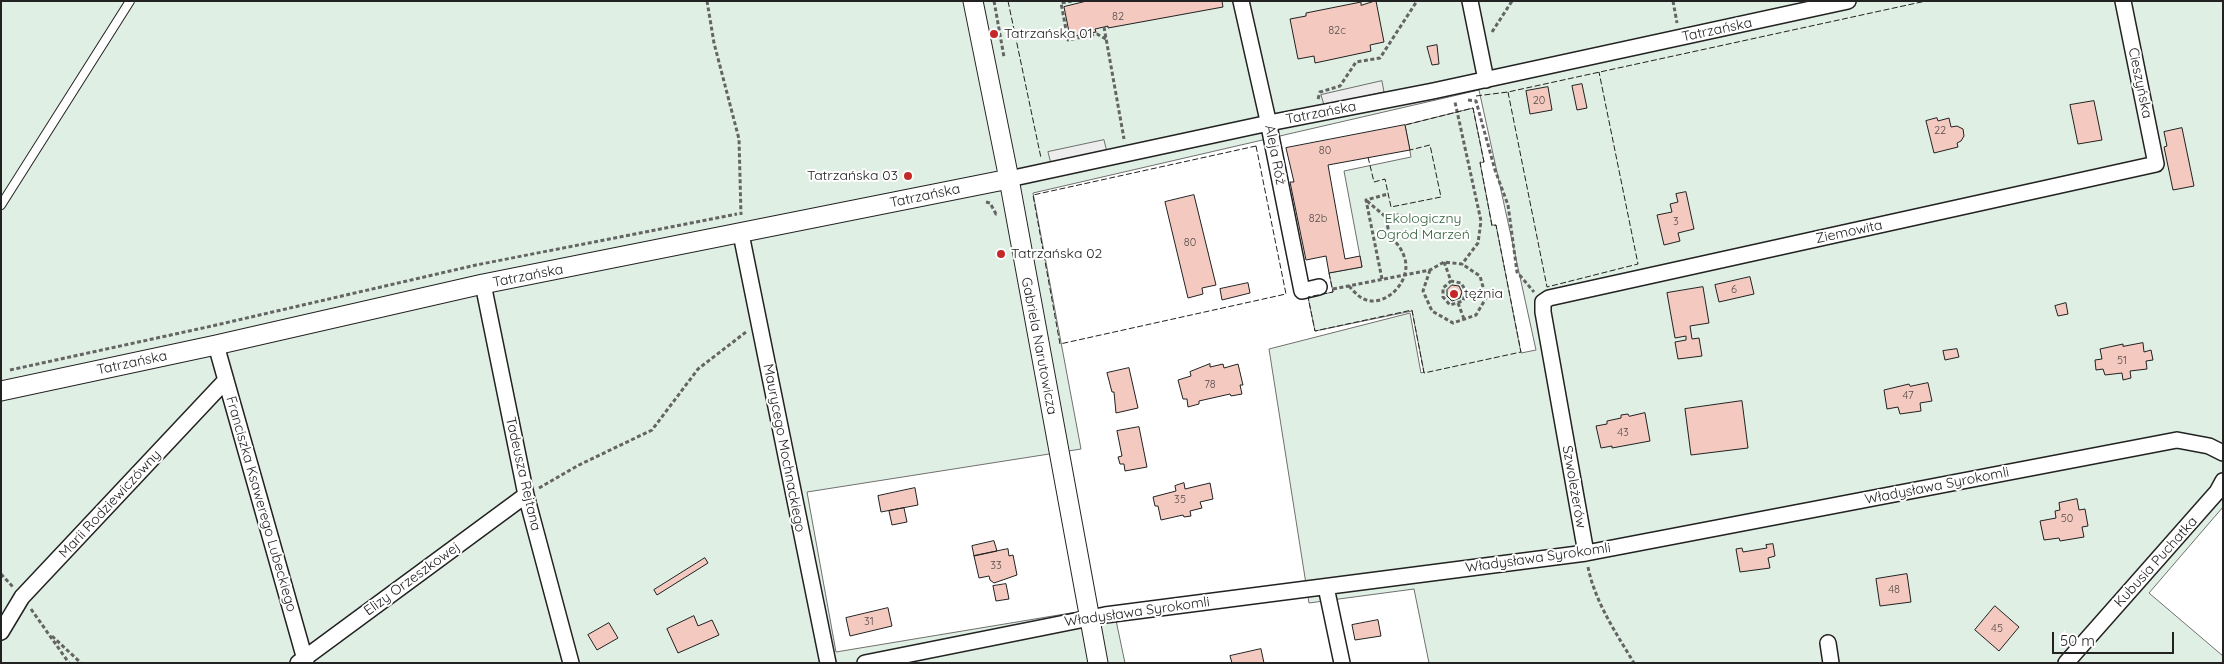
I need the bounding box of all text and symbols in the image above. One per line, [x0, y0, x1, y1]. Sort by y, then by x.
house number: 82 [1112, 10, 1124, 24]
street label: Tatrzańska [1680, 14, 1754, 46]
house number: 82c [1328, 24, 1346, 38]
place label: Tatrzańska 01 [1004, 26, 1093, 42]
marker: Tatrzańska 01 [988, 28, 1000, 40]
street label: Cieszyńska [2124, 46, 2156, 120]
house number: 20 [1533, 94, 1545, 108]
street label: Tatrzańska [1284, 98, 1358, 128]
street label: Aleja Róż [1261, 124, 1289, 186]
house number: 22 [1934, 124, 1946, 138]
house number: 80 [1319, 144, 1331, 158]
place label: Tatrzańska 03 [807, 168, 898, 184]
marker: Tatrzańska 03 [902, 170, 914, 182]
street label: Tatrzańska [888, 180, 962, 212]
park label: Ekologiczny Ogród Marzeń [1376, 211, 1470, 243]
house number: 82b [1309, 212, 1327, 226]
house number: 3 [1673, 215, 1679, 229]
street label: Ziemowita [1814, 217, 1884, 247]
house number: 80 [1184, 236, 1196, 250]
place label: Tatrzańska 02 [1011, 246, 1102, 262]
marker: Tatrzańska 02 [995, 248, 1007, 260]
street label: Tatrzańska [491, 261, 565, 291]
street label: Gabriela Narutowicza [1017, 276, 1061, 416]
house number: 6 [1731, 283, 1737, 297]
place label: tężnia [1464, 286, 1503, 302]
marker: tężnia [1448, 288, 1460, 300]
street label: Tatrzańska [95, 347, 169, 379]
house number: 51 [2117, 354, 2127, 368]
street label: Maurycego Mochnackiego [759, 362, 809, 534]
house number: 78 [1204, 378, 1216, 392]
house number: 47 [1902, 389, 1914, 403]
street label: Franciszka Ksawerego Lubeckiego [222, 394, 300, 614]
street label: Tadeusza Rejtana [502, 415, 544, 533]
house number: 43 [1617, 426, 1629, 440]
street label: Szwoleżerów [1558, 444, 1590, 530]
street label: Marii Rodziewiczówny [56, 447, 164, 561]
street label: Władysława Syrokomli [1863, 464, 2011, 508]
house number: 35 [1174, 493, 1186, 507]
house number: 50 [2061, 512, 2073, 526]
street label: Kubusia Puchatka [2111, 513, 2201, 611]
street label: Elizy Orzeszkowej [361, 539, 463, 619]
street label: Władysława Syrokomli [1464, 539, 1612, 577]
house number: 33 [990, 559, 1002, 573]
house number: 48 [1888, 583, 1900, 597]
street label: Władysława Syrokomli [1063, 593, 1211, 631]
house number: 31 [864, 615, 874, 629]
house number: 45 [1991, 622, 2003, 636]
scale bar [2054, 622, 2176, 654]
text: 50 m [2060, 631, 2095, 650]

